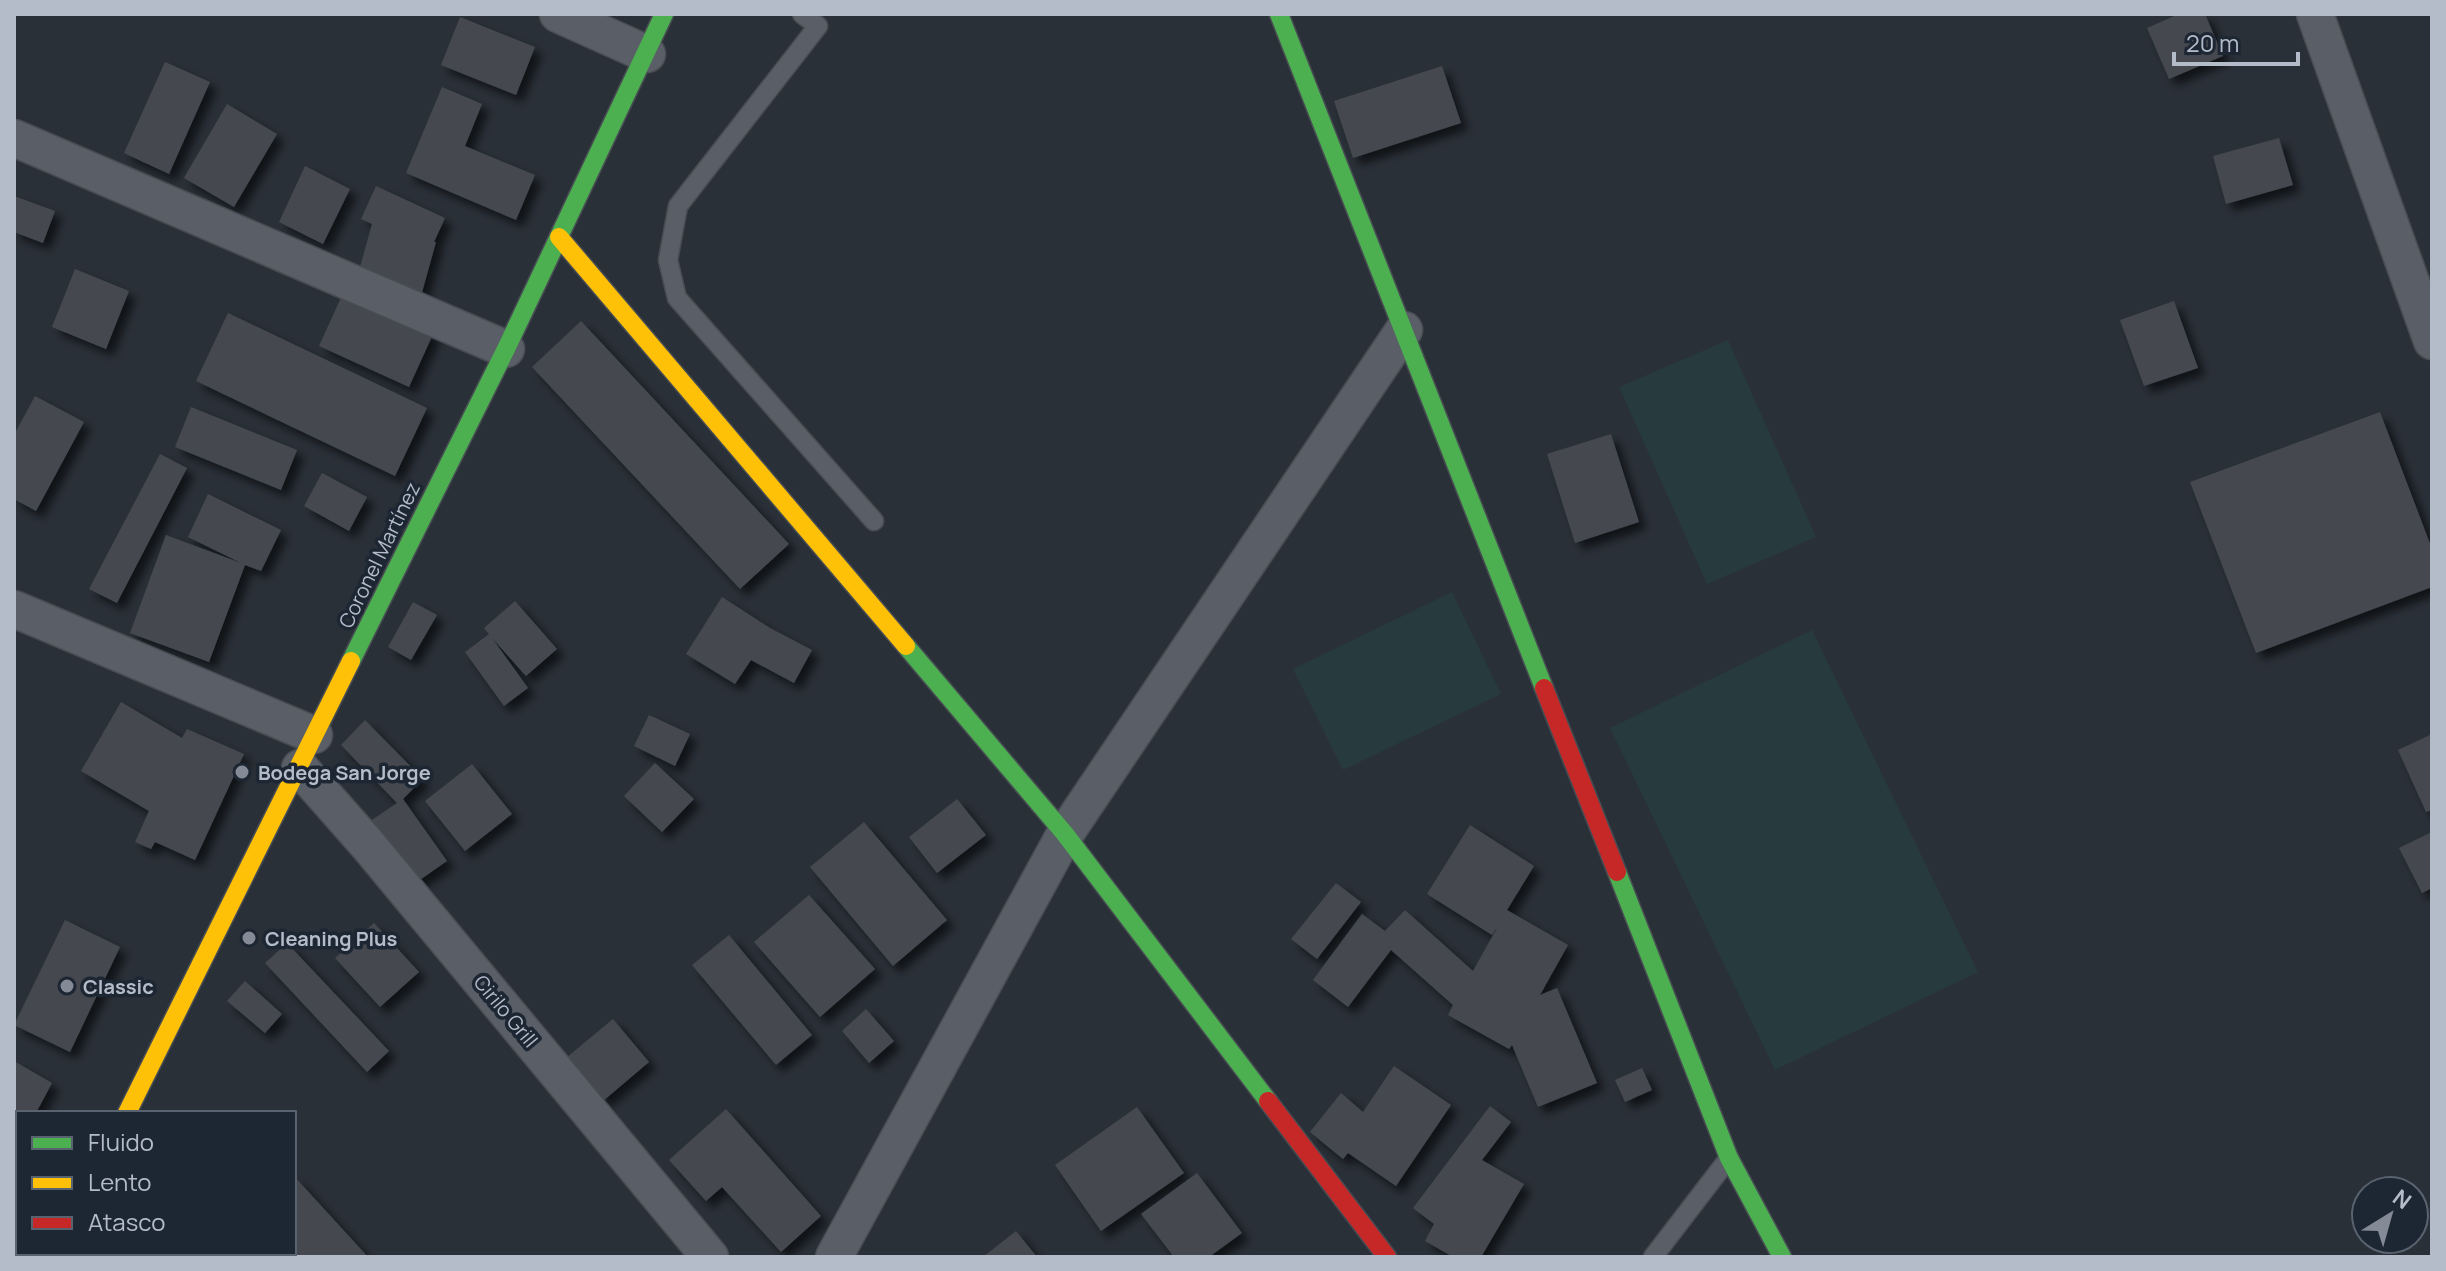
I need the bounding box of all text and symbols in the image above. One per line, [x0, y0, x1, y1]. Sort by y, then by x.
scale bar [2174, 16, 2298, 66]
text: 20 m [2186, 26, 2239, 59]
street label: Coronel Martínez [332, 478, 426, 632]
place label: Bodega San Jorge [258, 759, 431, 786]
marker: Bodega San Jorge [233, 763, 251, 781]
place label: Cleaning Plus [265, 925, 398, 952]
marker: Cleaning Plus [240, 929, 258, 947]
street label: Cirilo Grill [468, 969, 544, 1053]
place label: Classic [83, 973, 154, 1000]
marker: Classic [58, 977, 76, 995]
legend [16, 1111, 296, 1255]
text: Fluido [88, 1125, 154, 1158]
text: Lento [88, 1165, 152, 1198]
north arrow [2350, 1175, 2430, 1255]
text: N [2387, 1182, 2417, 1216]
text: Atasco [88, 1205, 165, 1238]

